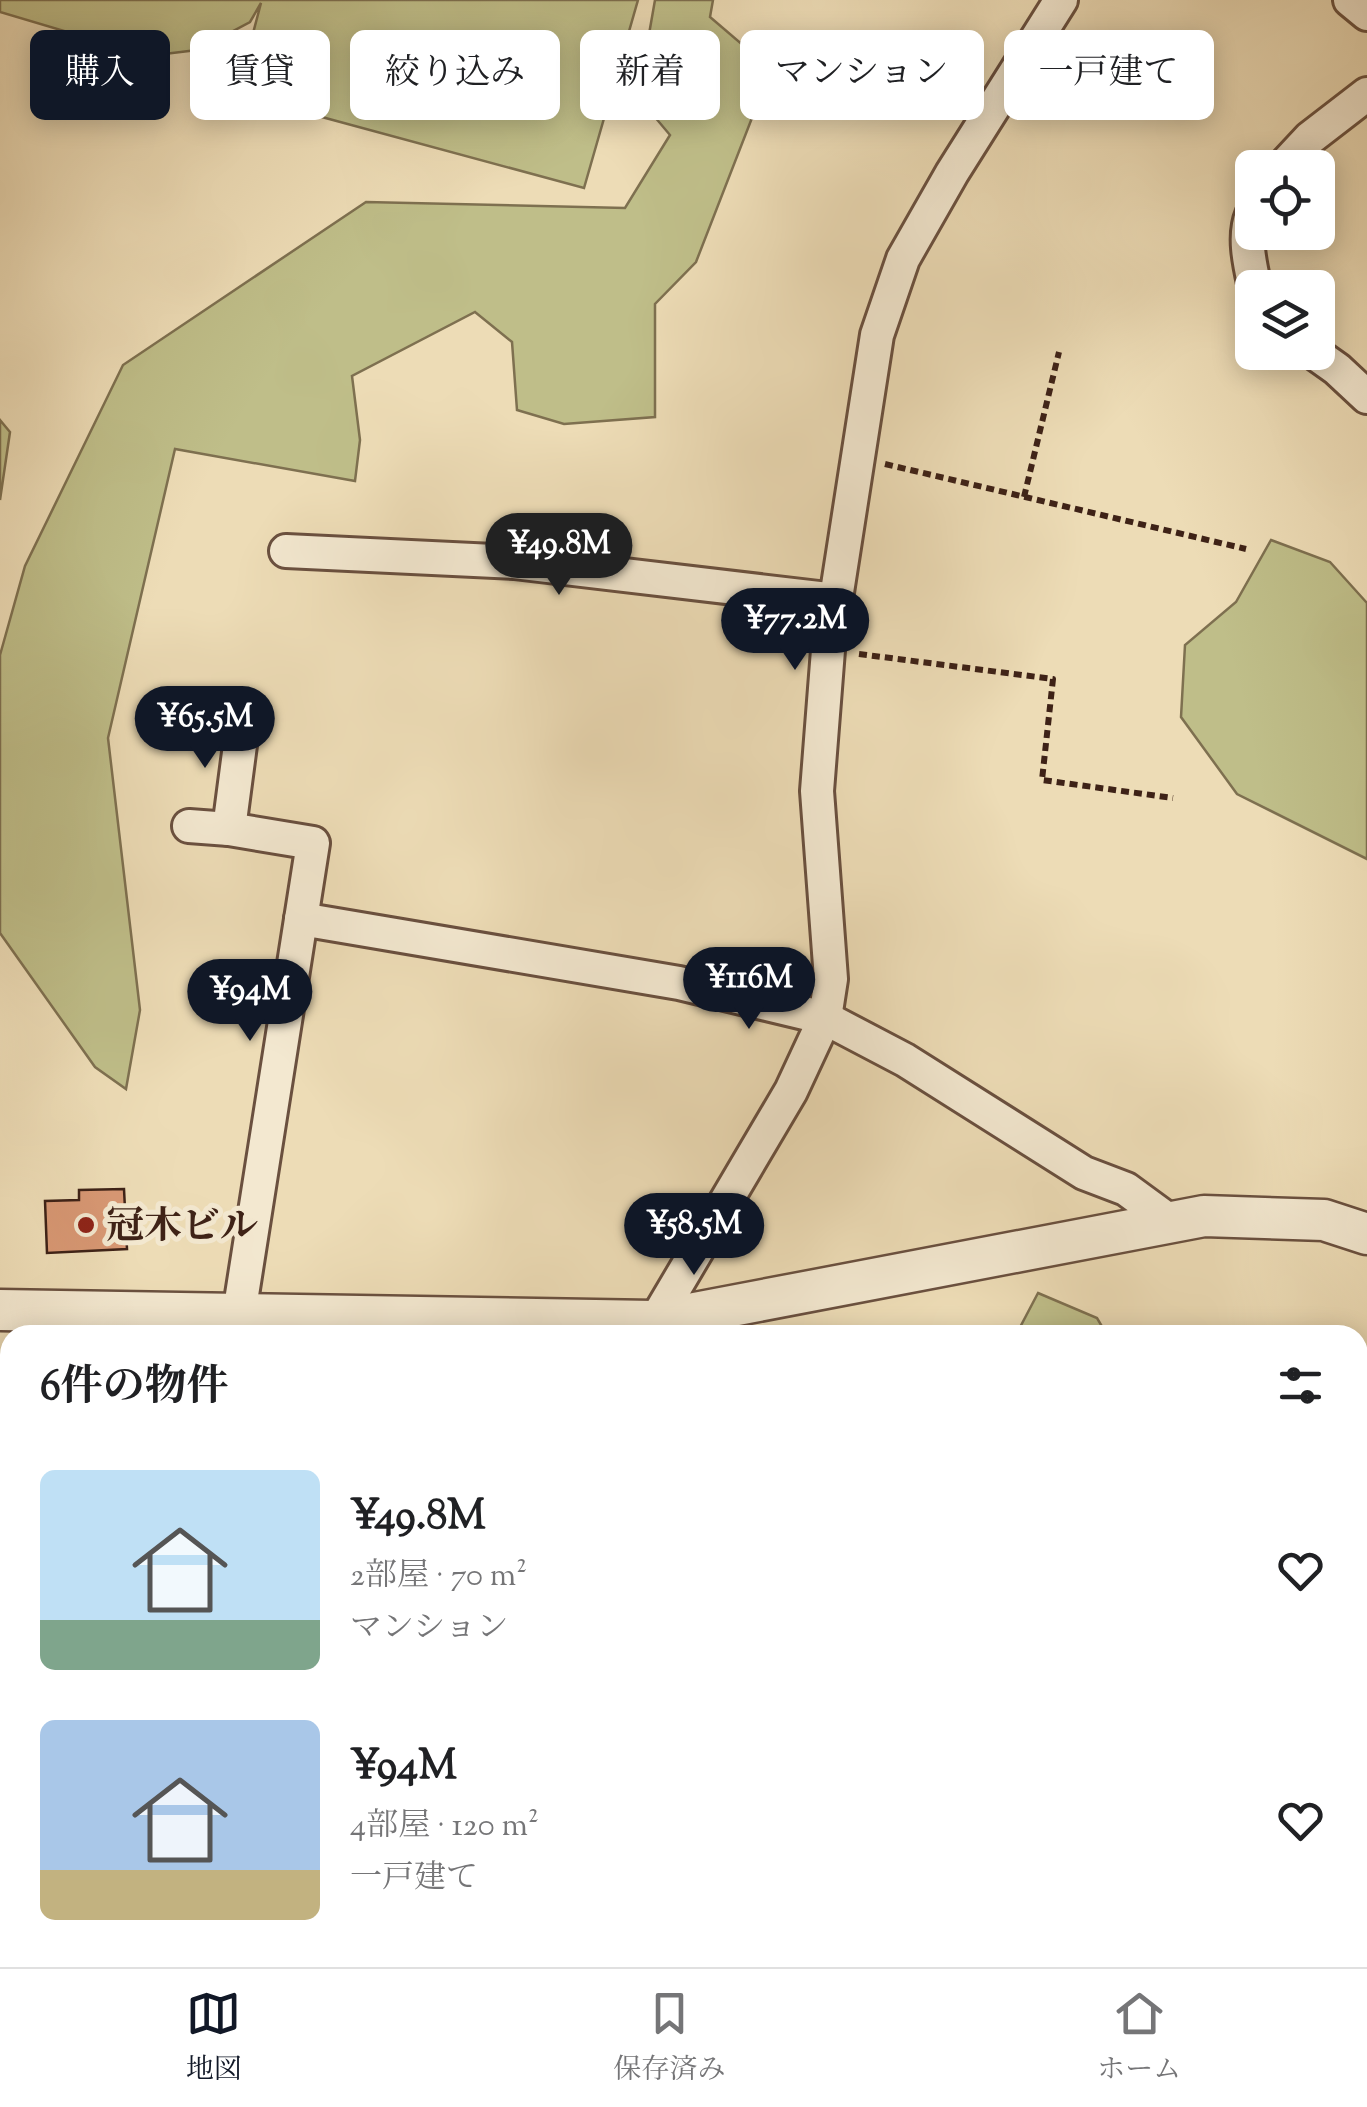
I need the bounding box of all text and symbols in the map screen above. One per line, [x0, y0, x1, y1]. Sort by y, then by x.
chip: 購入 [30, 30, 170, 120]
chip: 賃貸 [190, 30, 330, 120]
chip: 絞り込み [350, 30, 560, 120]
chip: 新着 [580, 30, 720, 120]
chip: マンション [740, 30, 984, 120]
chip: 一戸建て [1004, 30, 1214, 120]
map controls [1235, 150, 1335, 370]
button: locate [1235, 150, 1335, 250]
button: layers [1235, 270, 1335, 370]
pin: ¥49.8M [478, 513, 640, 598]
text: ¥49.8M [507, 522, 611, 568]
pin: ¥77.2M [714, 588, 876, 673]
text: ¥77.2M [743, 597, 847, 643]
pin: ¥65.5M [124, 686, 286, 771]
text: ¥65.5M [157, 695, 253, 741]
pin: ¥116M [679, 947, 819, 1032]
text: ¥116M [705, 956, 793, 1002]
pin: ¥94M [191, 959, 309, 1044]
text: ¥94M [209, 968, 291, 1014]
pin: ¥58.5M [613, 1193, 775, 1278]
place label: 冠木ビル [106, 1202, 258, 1256]
text: ¥58.5M [646, 1202, 742, 1248]
marker: 冠木ビル [75, 1214, 97, 1236]
icon: filters [1273, 1358, 1328, 1413]
text: 6件の物件 [40, 1359, 229, 1419]
text: ¥49.8M [350, 1488, 486, 1548]
icon: home [120, 1510, 240, 1630]
icon: heart [1273, 1543, 1328, 1598]
text: 2部屋 · 70 m² [350, 1554, 527, 1600]
text: マンション [350, 1606, 509, 1652]
text: ¥94M [350, 1738, 457, 1798]
icon: home [120, 1760, 240, 1880]
icon: heart [1273, 1793, 1328, 1848]
text: 4部屋 · 120 m² [350, 1804, 539, 1850]
text: 一戸建て [350, 1856, 478, 1902]
tab: 地図 [186, 1986, 242, 2091]
tab: 保存済み [613, 1986, 725, 2091]
tab: ホーム [1097, 1986, 1181, 2091]

